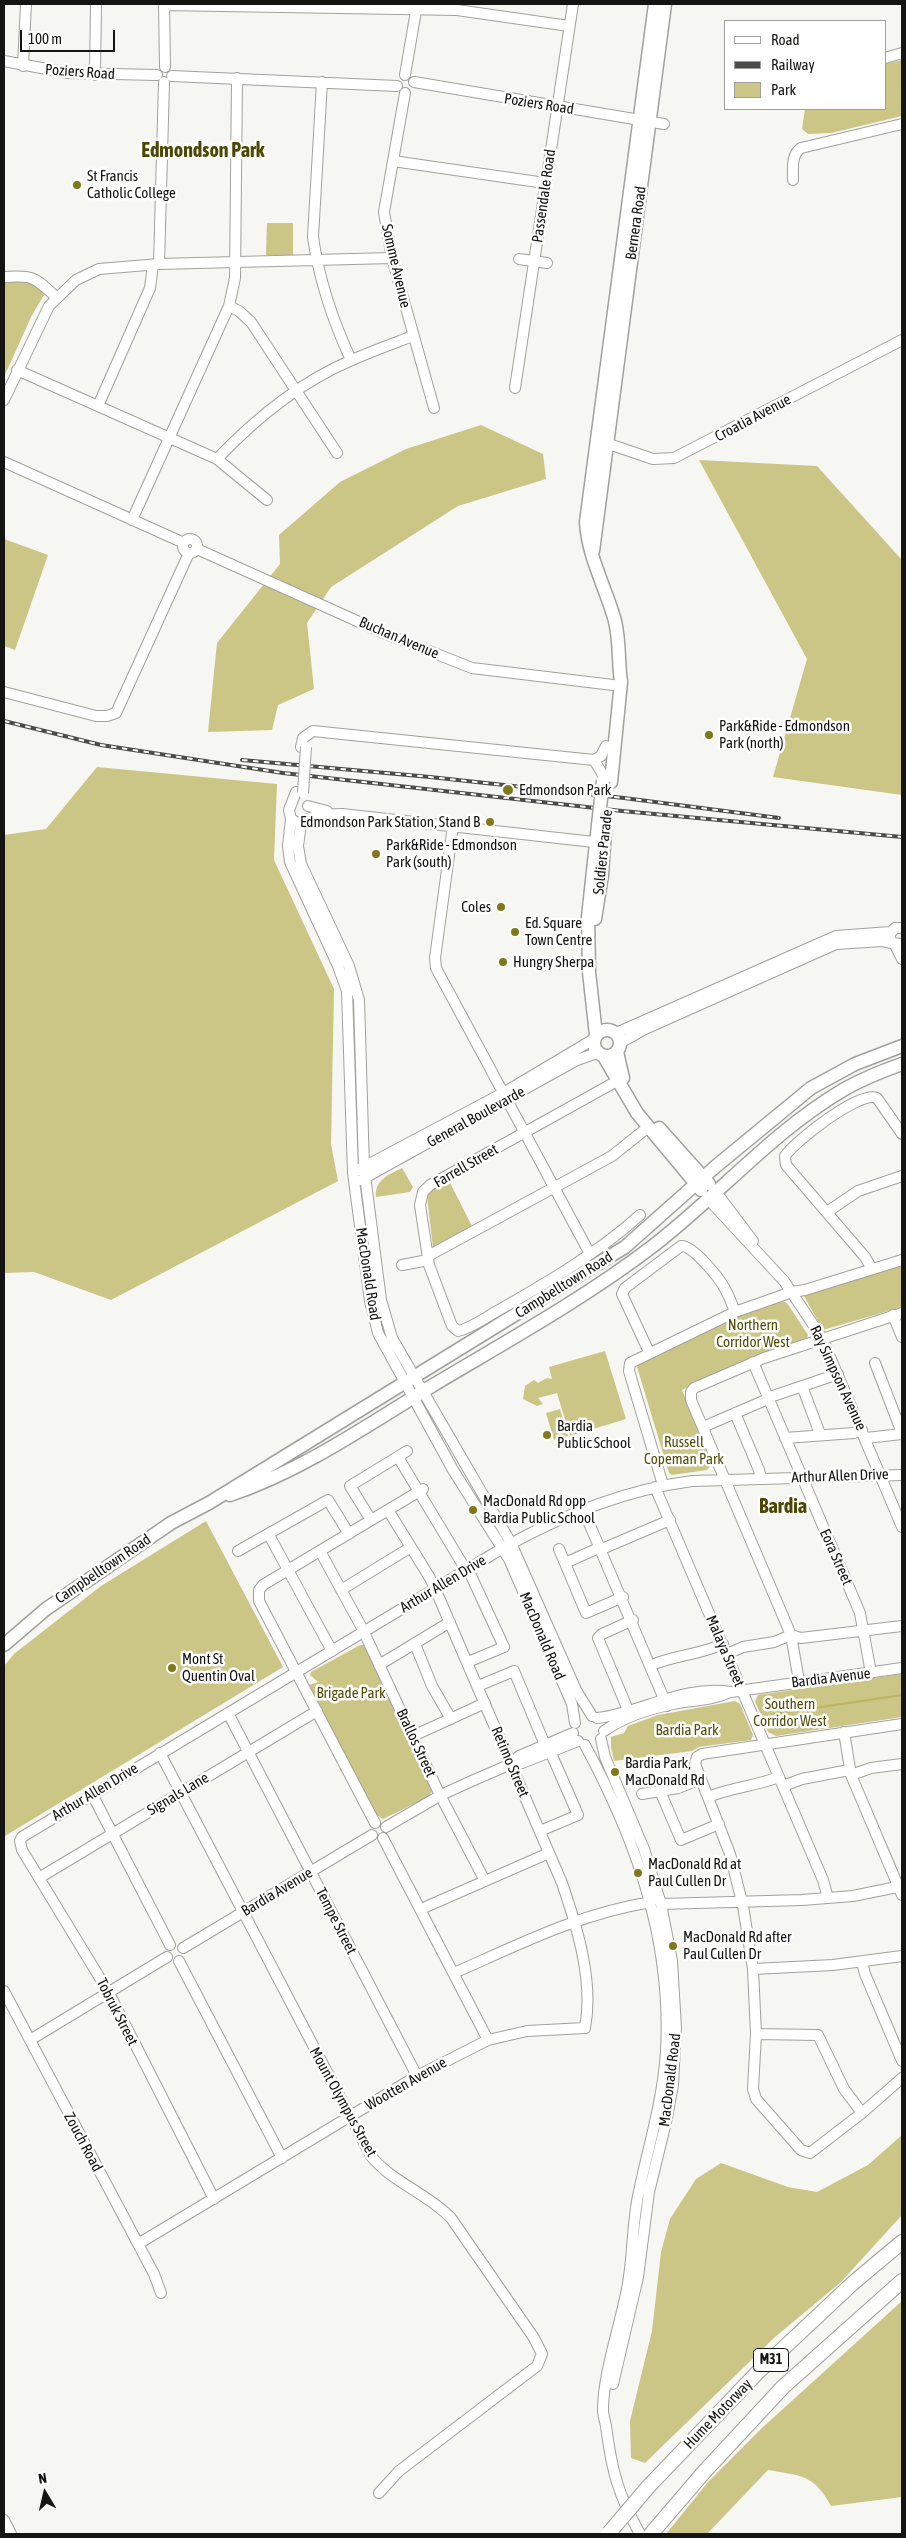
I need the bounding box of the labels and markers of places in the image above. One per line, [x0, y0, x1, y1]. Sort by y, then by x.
place label: St Francis Catholic College [87, 167, 176, 202]
marker: St Francis Catholic College [71, 179, 83, 191]
place label: Park&Ride - Edmondson Park (north) [719, 717, 850, 752]
marker: Park&Ride - Edmondson Park (north) [703, 729, 715, 741]
place label: Edmondson Park [519, 781, 611, 799]
marker: Edmondson Park [501, 783, 515, 797]
place label: Edmondson Park Station, Stand B [300, 813, 480, 831]
marker: Edmondson Park Station, Stand B [484, 816, 496, 828]
place label: Park&Ride - Edmondson Park (south) [386, 836, 517, 871]
marker: Park&Ride - Edmondson Park (south) [370, 848, 382, 860]
place label: Coles [461, 898, 491, 916]
marker: Coles [495, 901, 507, 913]
place label: Ed. Square Town Centre [525, 914, 592, 949]
marker: Ed. Square Town Centre [509, 926, 521, 938]
place label: Hungry Sherpa [513, 953, 594, 971]
marker: Hungry Sherpa [497, 956, 509, 968]
place label: Bardia Public School [557, 1417, 631, 1452]
marker: Bardia Public School [541, 1429, 553, 1441]
place label: MacDonald Rd opp Bardia Public School [483, 1492, 595, 1527]
marker: MacDonald Rd opp Bardia Public School [467, 1504, 479, 1516]
place label: Mont St Quentin Oval [182, 1650, 255, 1685]
marker: Mont St Quentin Oval [166, 1662, 178, 1674]
place label: Bardia Park, MacDonald Rd [625, 1754, 705, 1789]
marker: Bardia Park, MacDonald Rd [609, 1766, 621, 1778]
place label: MacDonald Rd at Paul Cullen Dr [648, 1855, 741, 1890]
marker: MacDonald Rd at Paul Cullen Dr [632, 1867, 644, 1879]
place label: MacDonald Rd after Paul Cullen Dr [683, 1928, 791, 1963]
marker: MacDonald Rd after Paul Cullen Dr [667, 1940, 679, 1952]

